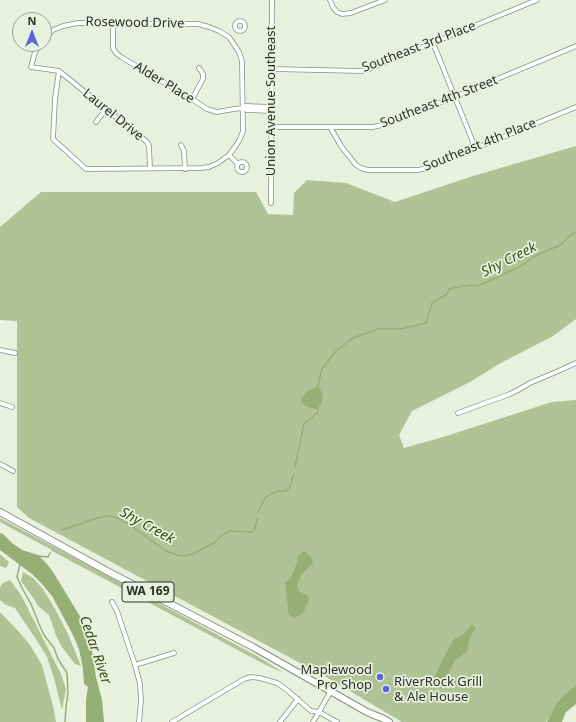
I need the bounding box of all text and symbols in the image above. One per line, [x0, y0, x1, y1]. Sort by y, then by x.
north arrow [12, 12, 52, 52]
text: N [28, 13, 36, 28]
street label: Rosewood Drive [86, 14, 184, 32]
street label: Southeast 3rd Place [360, 18, 478, 76]
street label: Union Avenue Southeast [263, 26, 279, 176]
street label: Alder Place [131, 59, 197, 107]
street label: Southeast 4th Street [378, 72, 500, 132]
street label: Laurel Drive [80, 86, 146, 144]
street label: Southeast 4th Place [421, 115, 539, 175]
water label: Shy Creek [479, 239, 539, 281]
water label: Shy Creek [117, 504, 177, 548]
road number: WA 169 [122, 582, 174, 602]
water label: Cedar River [75, 614, 115, 686]
place label: Maplewood Pro Shop [301, 662, 372, 693]
marker: Maplewood Pro Shop [375, 672, 385, 682]
place label: RiverRock Grill & Ale House [394, 674, 482, 705]
marker: RiverRock Grill & Ale House [381, 684, 391, 694]

